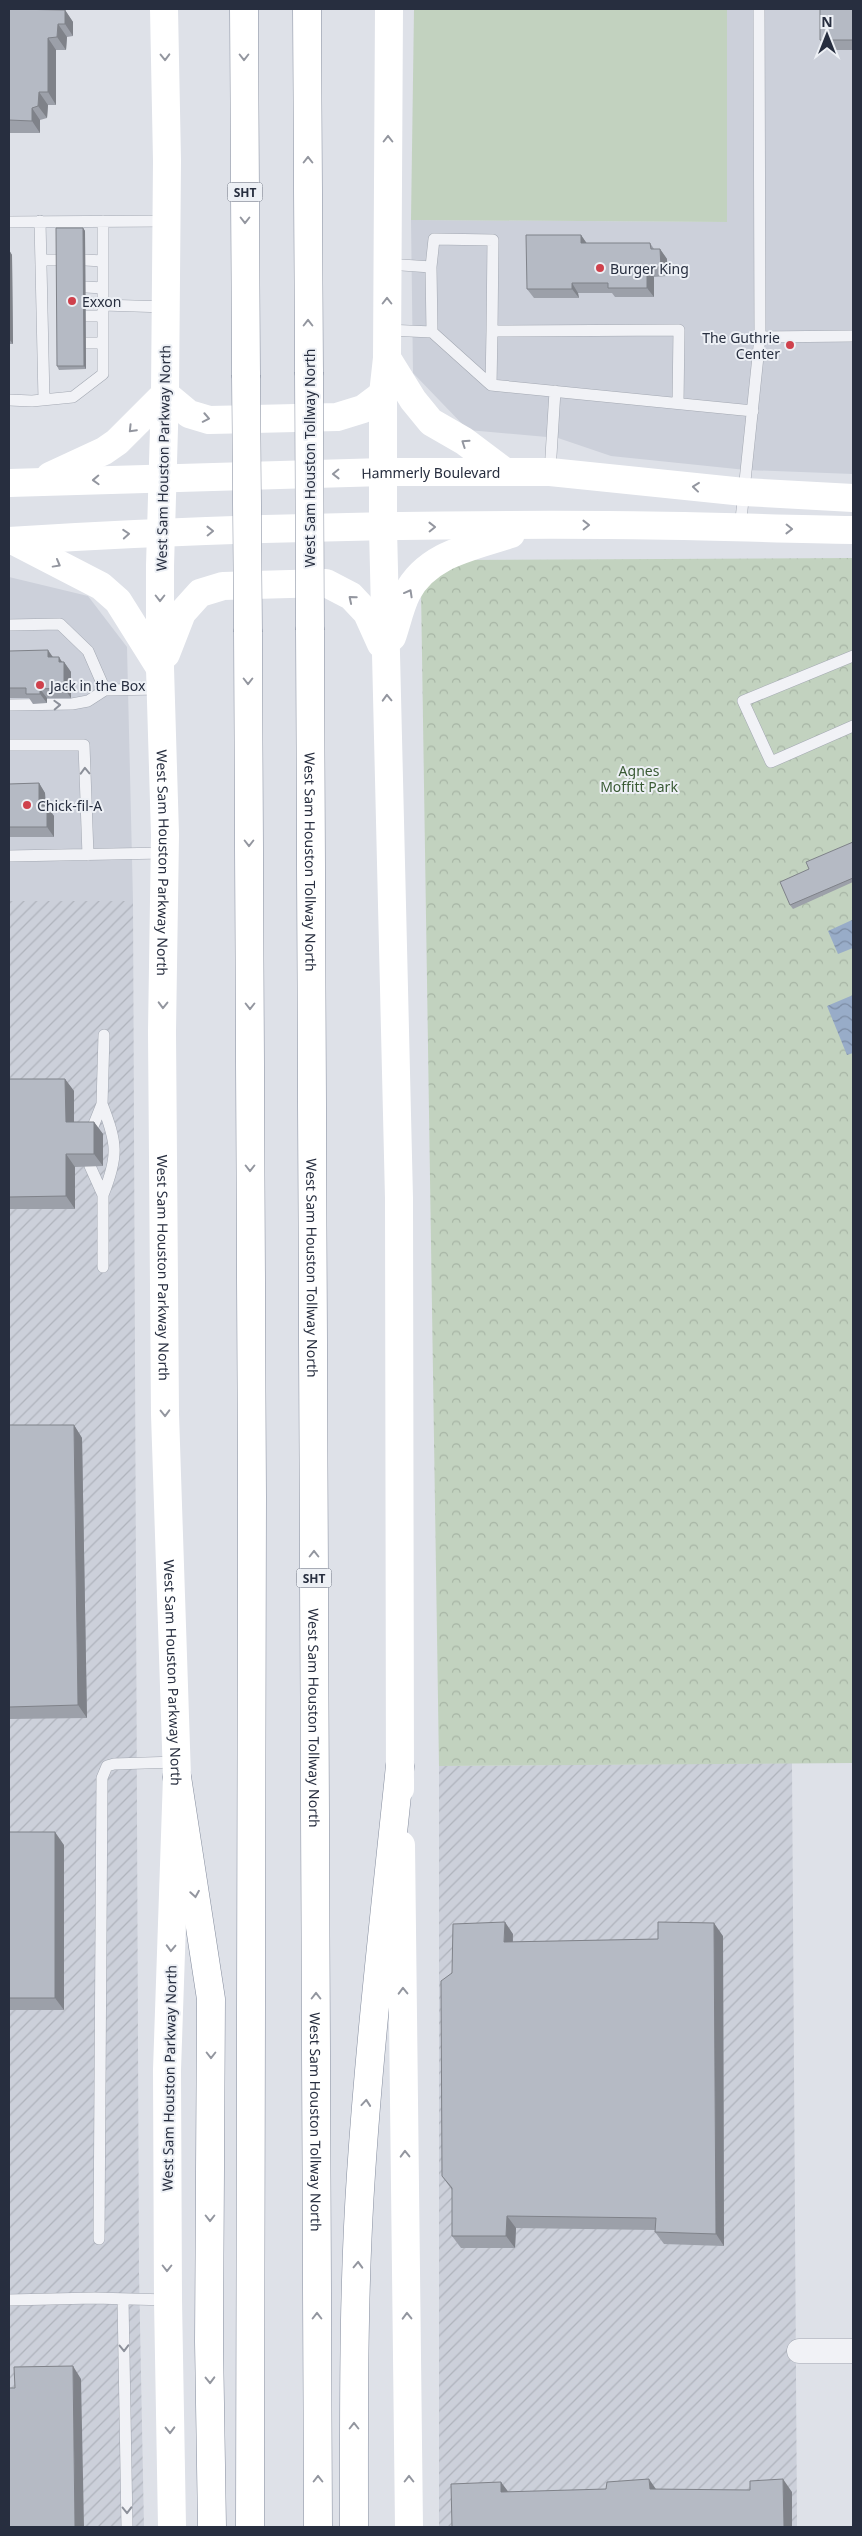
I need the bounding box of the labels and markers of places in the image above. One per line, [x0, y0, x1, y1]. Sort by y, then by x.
place label: Burger King [610, 259, 689, 278]
marker: Burger King [594, 262, 606, 274]
place label: Exxon [82, 292, 121, 311]
marker: Exxon [66, 295, 78, 307]
place label: The Guthrie Center [702, 328, 780, 363]
marker: The Guthrie Center [784, 339, 796, 351]
place label: Jack in the Box [48, 676, 146, 695]
marker: Jack in the Box [34, 679, 46, 691]
place label: Chick-fil-A [37, 796, 102, 815]
marker: Chick-fil-A [21, 799, 33, 811]

